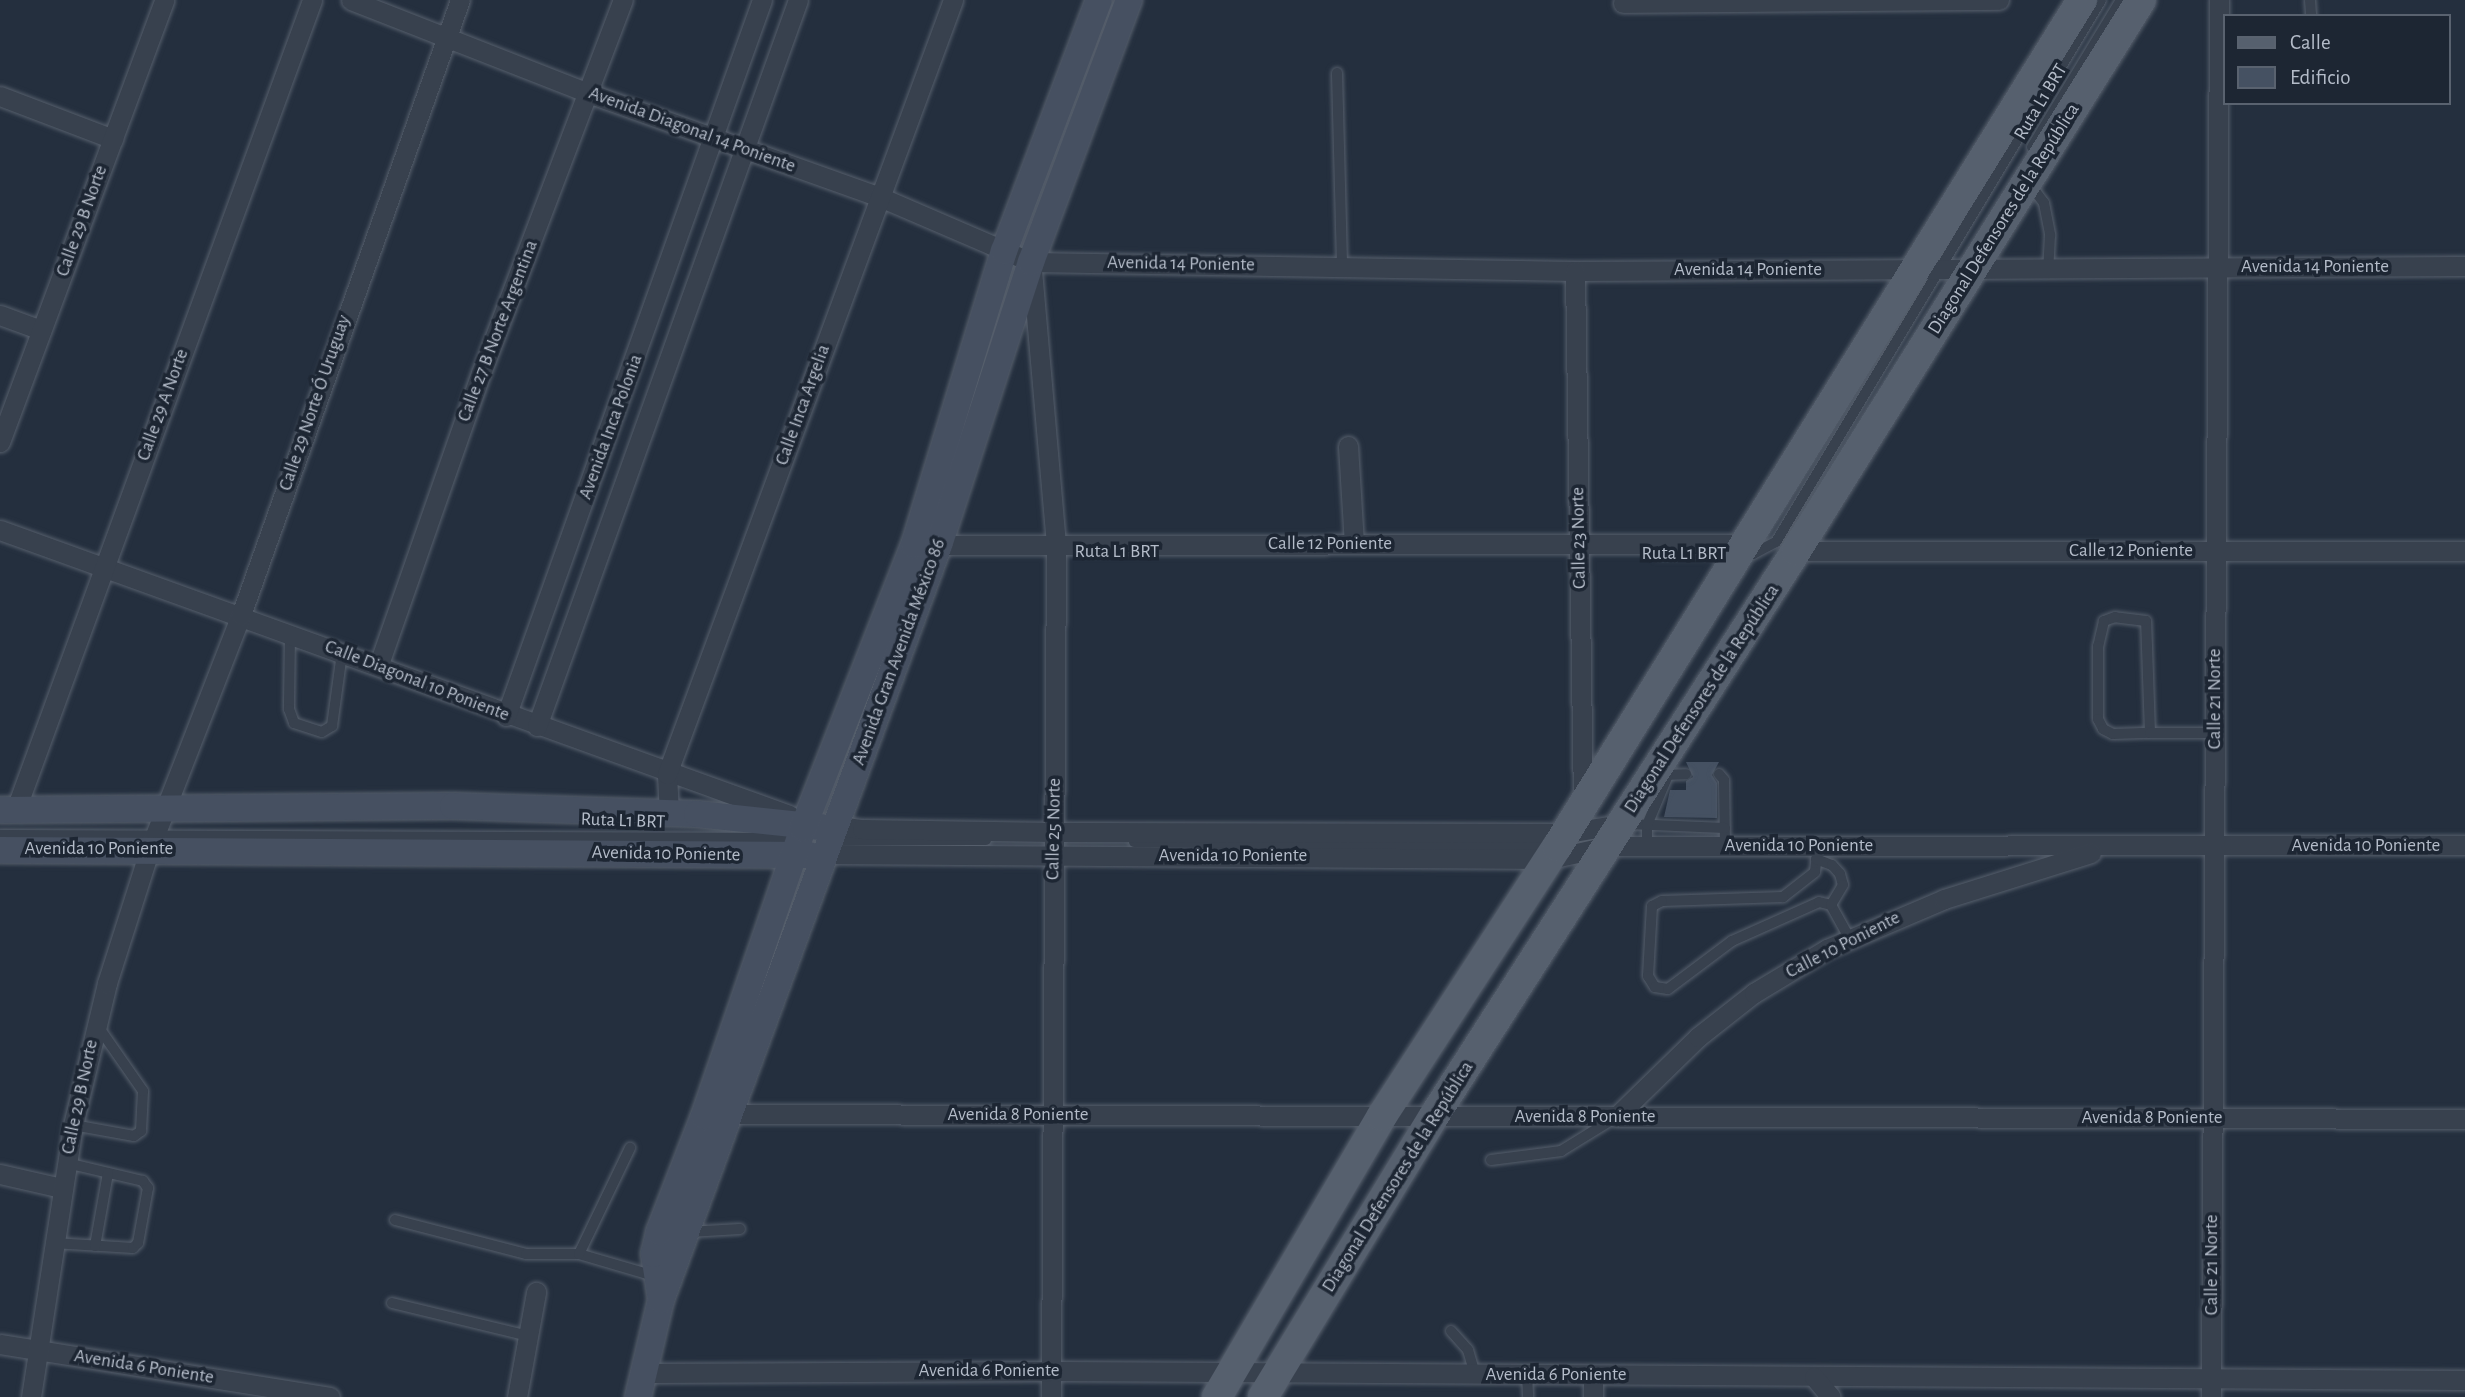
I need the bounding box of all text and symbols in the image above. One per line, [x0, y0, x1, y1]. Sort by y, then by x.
legend [2224, 14, 2451, 105]
text: Calle [2290, 32, 2331, 53]
street label: Ruta L1 BRT [2009, 60, 2073, 144]
text: Edificio [2290, 67, 2351, 88]
street label: Avenida Diagonal 14 Poniente [586, 82, 798, 178]
street label: Diagonal Defensores de la República [1923, 99, 2085, 339]
street label: Calle 29 B Norte [51, 162, 113, 280]
street label: Calle 27 B Norte Argentina [453, 237, 543, 425]
street label: Avenida 14 Poniente [1107, 251, 1255, 277]
street label: Avenida 14 Poniente [2241, 256, 2389, 278]
street label: Avenida 14 Poniente [1674, 259, 1822, 281]
street label: Calle 29 Norte Ó Uruguay [274, 312, 356, 494]
street label: Calle Inca Argelia [771, 342, 835, 468]
street label: Calle 29 A Norte [132, 346, 194, 464]
street label: Avenida Inca Polonia [574, 351, 648, 503]
street label: Calle 23 Norte [1567, 487, 1591, 589]
street label: Calle 12 Poniente [1268, 533, 1392, 555]
street label: Avenida Gran Avenida México 86 [847, 536, 951, 768]
street label: Calle 12 Poniente [2069, 540, 2193, 562]
street label: Ruta L1 BRT [1075, 541, 1159, 563]
street label: Ruta L1 BRT [1642, 543, 1726, 565]
street label: Diagonal Defensores de la República [1619, 580, 1785, 818]
street label: Calle Diagonal 10 Poniente [322, 635, 512, 727]
street label: Calle 21 Norte [2204, 649, 2226, 749]
street label: Calle 25 Norte [1042, 778, 1066, 880]
street label: Ruta L1 BRT [580, 808, 666, 834]
street label: Avenida 10 Poniente [1725, 835, 1873, 857]
street label: Avenida 10 Poniente [2292, 835, 2440, 857]
street label: Avenida 10 Poniente [25, 838, 173, 860]
street label: Avenida 10 Poniente [591, 841, 741, 867]
street label: Avenida 10 Poniente [1159, 845, 1307, 867]
street label: Calle 10 Poniente [1782, 906, 1904, 984]
street label: Calle 29 B Norte [57, 1038, 103, 1156]
street label: Diagonal Defensores de la República [1317, 1057, 1479, 1297]
street label: Avenida 8 Poniente [947, 1104, 1089, 1126]
street label: Avenida 8 Poniente [1514, 1106, 1656, 1128]
street label: Avenida 8 Poniente [2081, 1107, 2223, 1129]
street label: Calle 21 Norte [2201, 1215, 2223, 1315]
street label: Avenida 6 Poniente [73, 1345, 215, 1389]
street label: Avenida 6 Poniente [918, 1360, 1060, 1382]
street label: Avenida 6 Poniente [1485, 1364, 1627, 1386]

